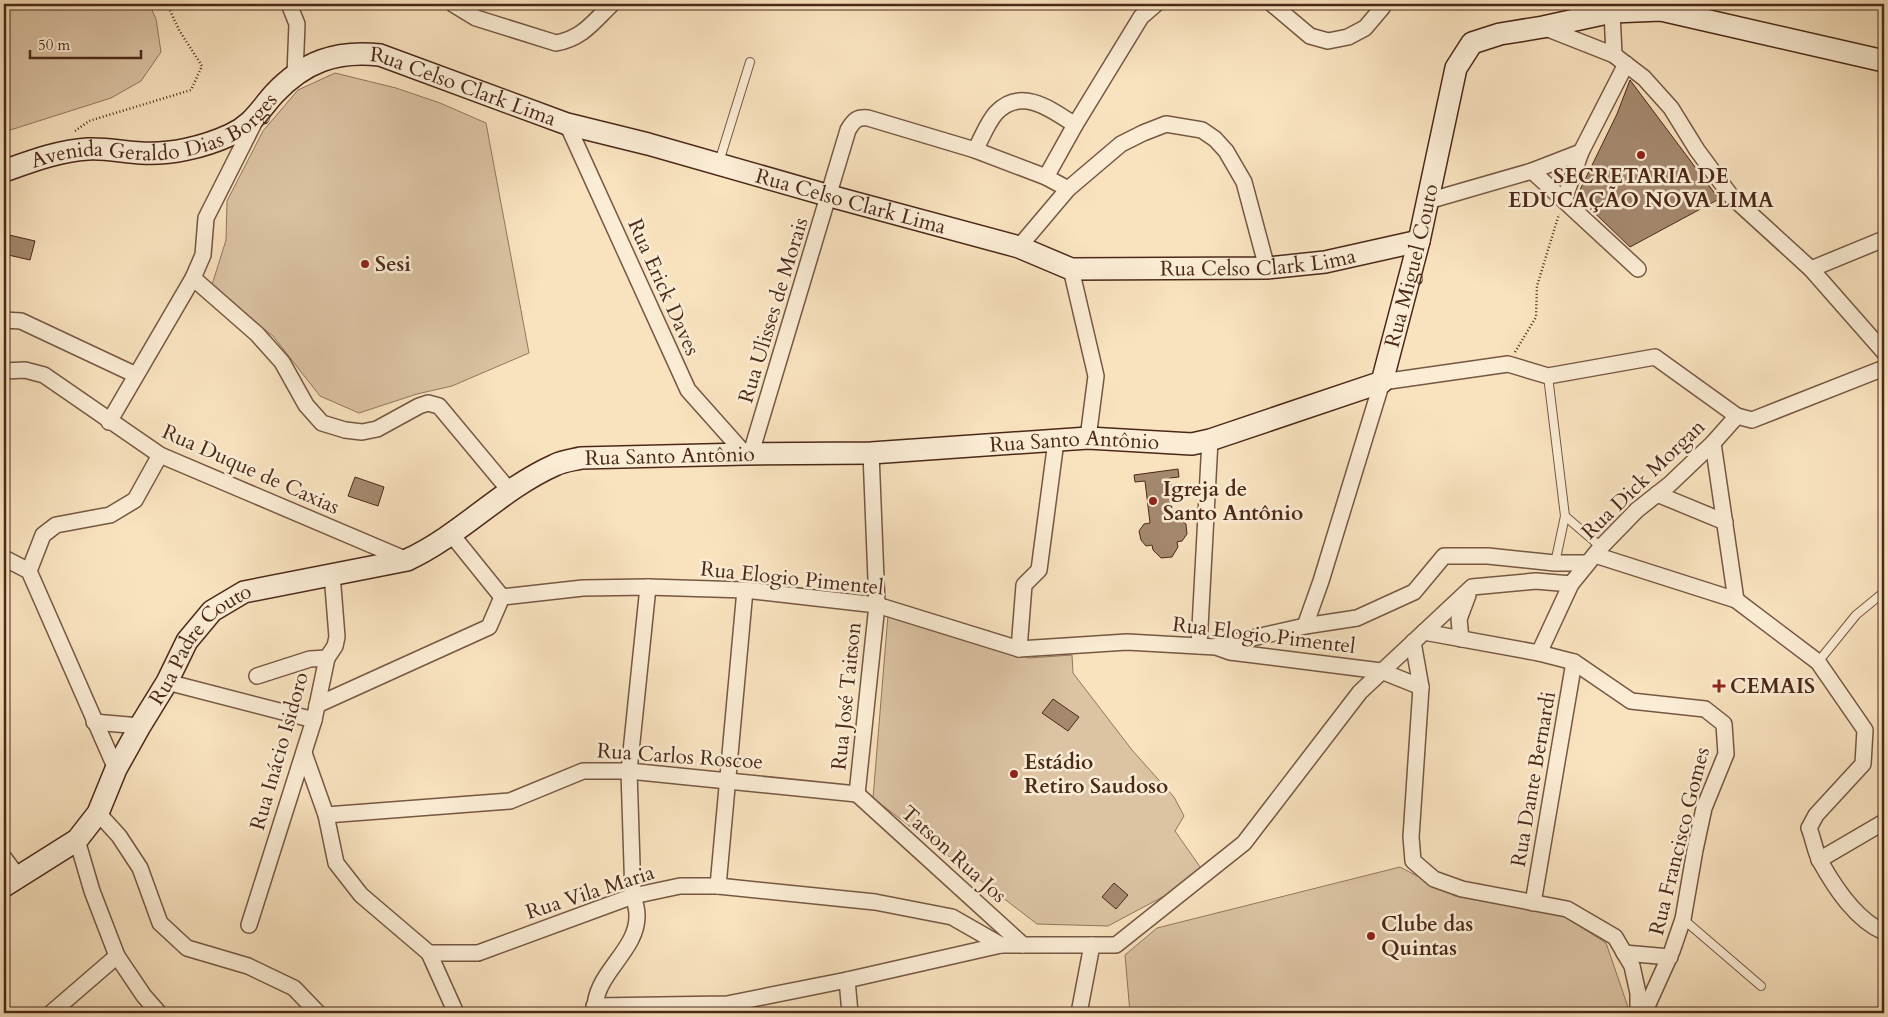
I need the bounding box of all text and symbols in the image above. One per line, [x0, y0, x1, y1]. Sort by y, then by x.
scale bar [30, 28, 141, 60]
text: 50 m [38, 35, 70, 55]
street label: Rua Celso Clark Lima [369, 40, 560, 134]
street label: Avenida Geraldo Dias Borges [27, 87, 284, 176]
marker: SECRETARIA DE EDUCAÇÃO NOVA LIMA [1635, 149, 1647, 161]
street label: Rua Celso Clark Lima [752, 161, 949, 242]
place label: SECRETARIA DE EDUCAÇÃO NOVA LIMA [1508, 162, 1774, 215]
street label: Rua Miguel Couto [1378, 181, 1446, 350]
street label: Rua Erick Daves [620, 214, 707, 360]
street label: Rua Ulisses de Morais [731, 214, 815, 406]
street label: Rua Celso Clark Lima [1160, 242, 1359, 284]
place label: Sesi [375, 250, 411, 279]
marker: Sesi [359, 258, 371, 270]
street label: Rua Dick Morgan [1575, 413, 1712, 546]
street label: Rua Duque de Caxias [158, 417, 344, 522]
street label: Rua Santo Antônio [989, 424, 1160, 460]
street label: Rua Santo Antônio [585, 440, 755, 473]
place label: Igreja de Santo Antônio [1163, 475, 1303, 528]
marker: Igreja de Santo Antônio [1147, 495, 1159, 507]
street label: Rua Elogio Pimentel [699, 554, 885, 603]
street label: Rua Padre Couto [142, 577, 254, 711]
street label: Rua Elogio Pimentel [1171, 610, 1357, 661]
street label: Rua José Taitson [824, 620, 869, 772]
street label: Rua Inácio Isidoro [243, 669, 316, 834]
place label: CEMAIS [1730, 672, 1815, 701]
marker: CEMAIS [1712, 679, 1726, 693]
street label: Rua Dante Bernardi [1504, 689, 1563, 869]
street label: Rua Carlos Roscoe [596, 736, 764, 777]
street label: Rua Francisco Gomes [1642, 744, 1717, 938]
place label: Estádio Retiro Saudoso [1024, 748, 1168, 801]
marker: Estádio Retiro Saudoso [1008, 768, 1020, 780]
street label: Tatson Rua Jos [894, 799, 1013, 910]
street label: Rua Vila Maria [522, 858, 658, 927]
place label: Clube das Quintas [1381, 910, 1473, 963]
marker: Clube das Quintas [1365, 930, 1377, 942]

